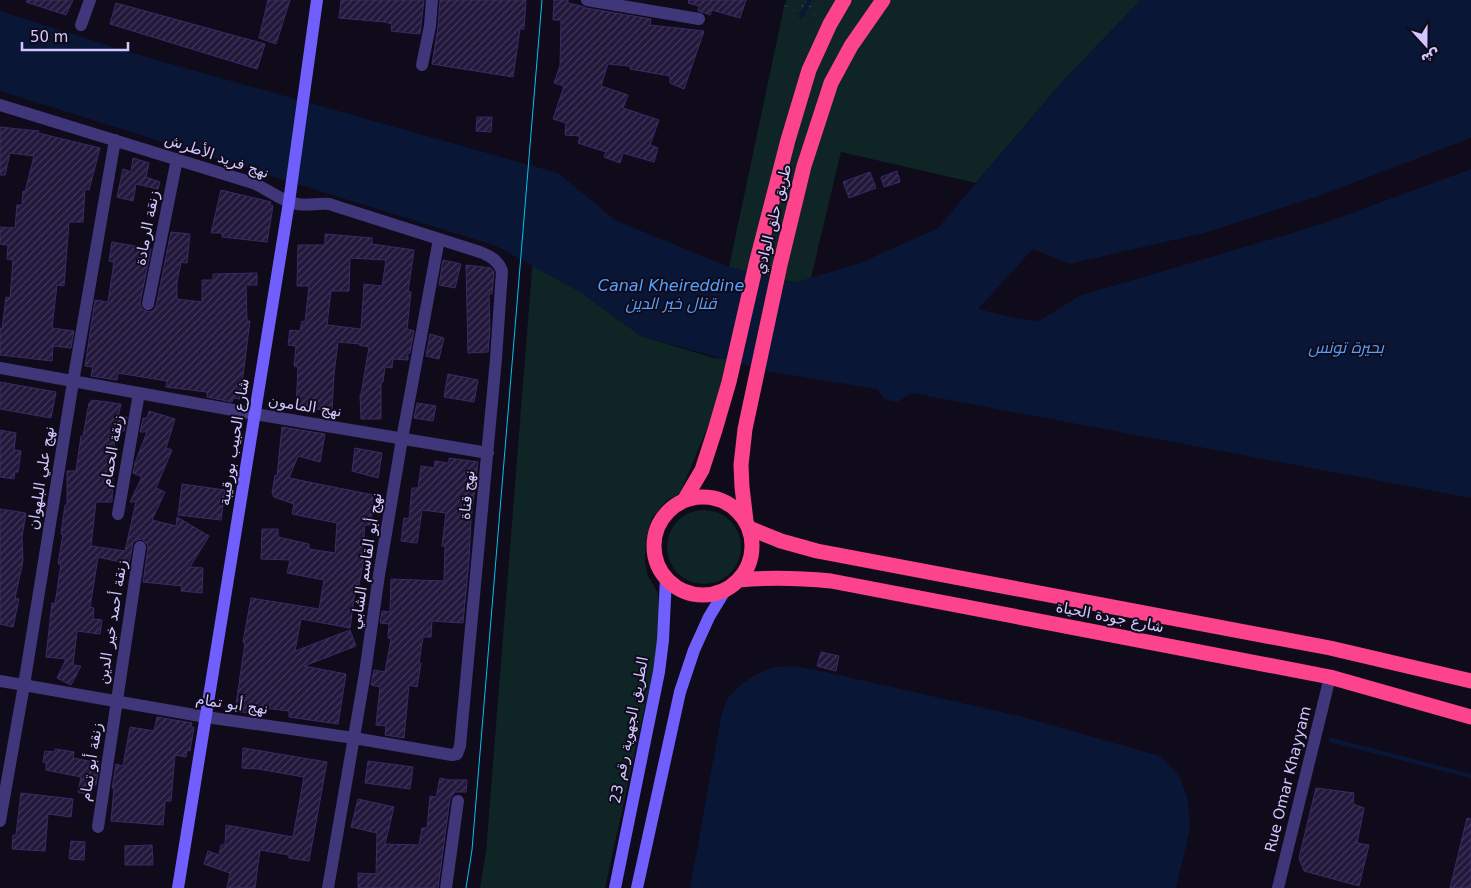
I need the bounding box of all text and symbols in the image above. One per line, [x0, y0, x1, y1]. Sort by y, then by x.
scale bar [22, 20, 129, 52]
north arrow [1401, 20, 1451, 70]
text: 50 m [30, 28, 68, 46]
text: ش [1419, 46, 1443, 68]
street label: نهج فريد الأطرش [163, 129, 272, 182]
street label: طريق حلق الوادي [751, 162, 796, 276]
street label: زنقة الرمادة [131, 189, 163, 267]
water label: Canal Kheireddine قنال خير الدين [598, 276, 744, 313]
water label: بحيرة تونس [1308, 338, 1385, 357]
street label: شارع الحبيب بورقيبة [215, 377, 253, 507]
street label: نهج المامون [267, 391, 343, 421]
street label: زنقة الحمام [97, 414, 127, 488]
street label: نهج علي البلهوان [24, 425, 59, 531]
street label: نهج قناة [455, 469, 479, 521]
street label: نهج أبو القاسم الشابي [345, 491, 387, 631]
street label: زنقة أحمد خير الدين [92, 558, 131, 685]
street label: شارع جودة الحياة [1054, 598, 1166, 636]
street label: الطريق الجهوية رقم 23 [606, 655, 652, 805]
street label: نهج أبو تمام [195, 689, 270, 718]
street label: Rue Omar Khayyam [1261, 704, 1315, 854]
street label: زنقة أبو تمام [75, 721, 106, 803]

